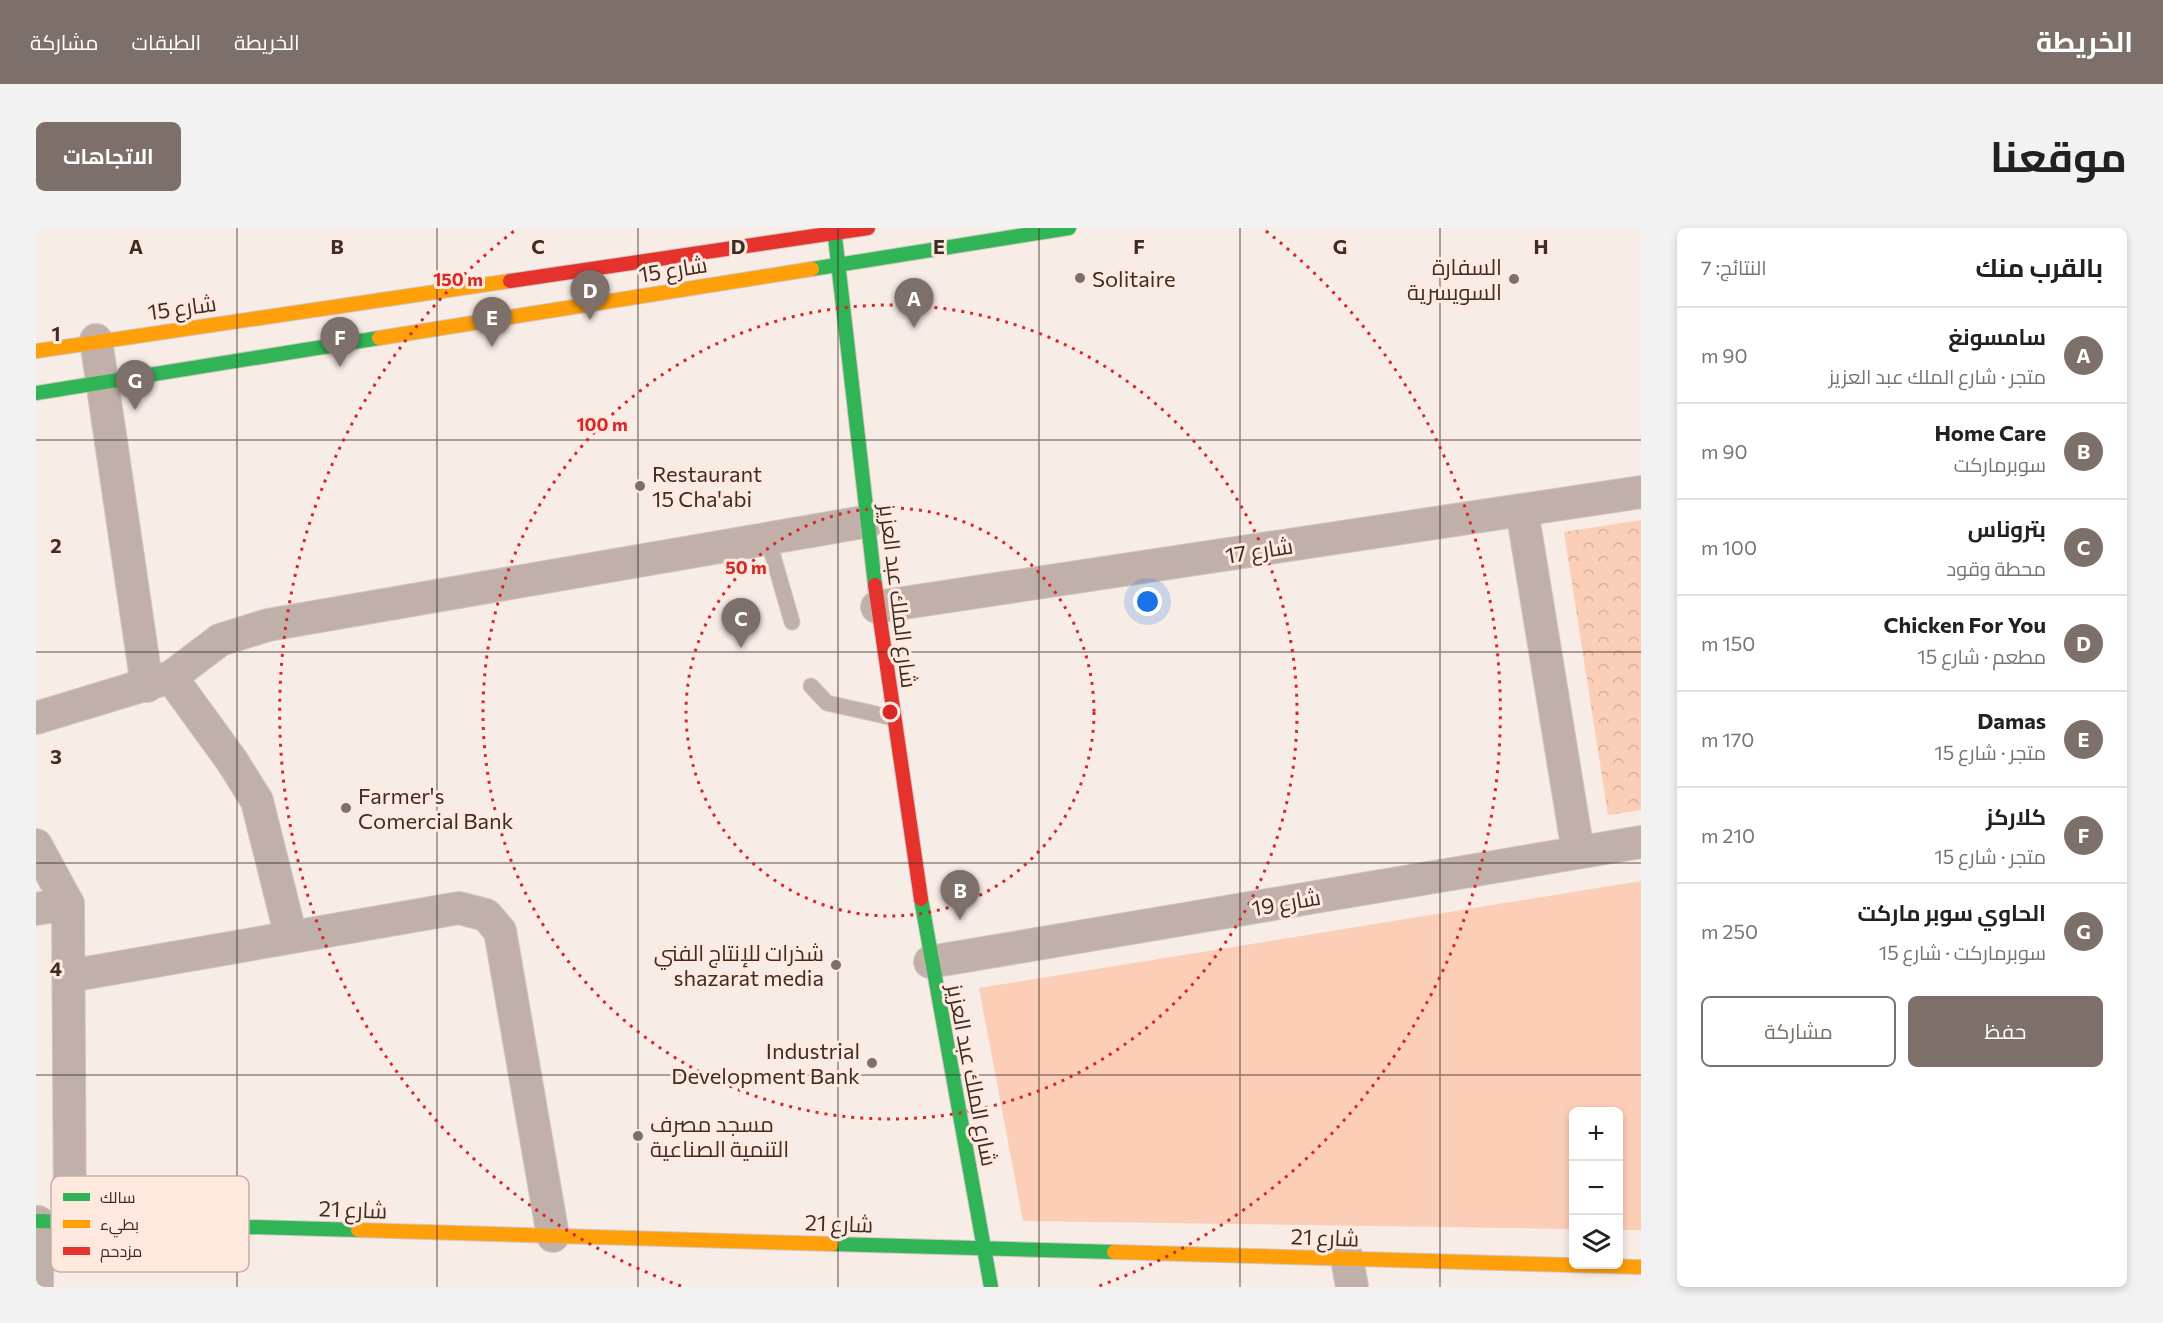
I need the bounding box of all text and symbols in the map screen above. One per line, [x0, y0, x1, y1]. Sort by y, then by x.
text: الخريطة [2036, 24, 2133, 58]
text: مشاركة [30, 29, 99, 54]
text: الطبقات [132, 29, 201, 54]
text: الخريطة [234, 29, 300, 54]
button: الاتجاهات [36, 122, 181, 191]
text: موقعنا [1990, 129, 2127, 181]
text: A [129, 234, 143, 258]
text: B [330, 234, 344, 258]
text: C [531, 234, 545, 258]
text: D [731, 234, 745, 258]
text: E [933, 234, 945, 258]
text: F [1133, 234, 1145, 258]
text: G [1333, 234, 1347, 258]
text: H [1534, 234, 1549, 258]
street label: شارع 15 [637, 250, 709, 290]
text: بالقرب منك [1975, 251, 2103, 282]
place label: السفارة السويسرية [1407, 253, 1502, 305]
text: النتائج: 7 [1701, 255, 1767, 279]
place label: Solitaire [1092, 265, 1175, 292]
text: 150 m [433, 268, 483, 290]
pin: D [570, 270, 610, 320]
marker: Solitaire [1073, 271, 1087, 285]
marker: السفارة السويسرية [1507, 272, 1521, 286]
pin: A [894, 279, 934, 328]
street label: شارع 15 [146, 289, 218, 327]
pin: E [472, 298, 512, 347]
pin: F [320, 318, 360, 367]
text: 1 [51, 321, 61, 345]
text: سامسونغ [1948, 323, 2046, 350]
text: 90 m [1701, 343, 1748, 367]
text: A [2076, 343, 2091, 367]
pin: G [116, 360, 154, 410]
text: متجر · شارع الملك عبد العزيز [1829, 364, 2046, 388]
text: 100 m [576, 413, 628, 435]
text: Home Care [1934, 419, 2046, 446]
text: 90 m [1701, 439, 1748, 463]
text: B [2077, 439, 2090, 463]
text: سوبرماركت [1954, 452, 2046, 476]
place label: Restaurant 15 Cha'abi [652, 460, 762, 512]
marker: Restaurant 15 Cha'abi [633, 479, 647, 493]
street label: شارع الملك عبد العزيز [872, 501, 924, 690]
text: بتروناس [1968, 515, 2046, 542]
street label: شارع 17 [1223, 531, 1295, 571]
text: 2 [50, 533, 62, 557]
text: 100 m [1701, 535, 1757, 559]
text: C [2077, 535, 2090, 559]
text: 50 m [725, 556, 767, 578]
text: محطة وقود [1946, 556, 2046, 580]
your location [1133, 587, 1162, 616]
pin: C [722, 598, 760, 648]
text: Chicken For You [1883, 611, 2046, 638]
text: 150 m [1701, 631, 1755, 655]
text: D [2076, 631, 2091, 655]
text: مطعم · شارع 15 [1917, 644, 2046, 668]
centre of rings [880, 702, 900, 722]
text: Damas [1977, 707, 2046, 734]
text: 170 m [1701, 727, 1754, 751]
text: E [2078, 727, 2089, 751]
text: متجر · شارع 15 [1934, 740, 2046, 764]
text: 3 [50, 744, 62, 768]
place label: Farmer's Comercial Bank [358, 782, 514, 834]
marker: Farmer's Comercial Bank [339, 801, 353, 815]
text: كلاركز [1986, 803, 2046, 830]
text: 210 m [1701, 823, 1755, 847]
text: F [2078, 823, 2089, 847]
text: متجر · شارع 15 [1934, 844, 2046, 868]
pin: B [940, 870, 980, 920]
street label: شارع 19 [1249, 883, 1323, 923]
text: الحاوي سوبر ماركت [1857, 899, 2046, 926]
text: 250 m [1701, 919, 1758, 943]
text: G [2076, 919, 2091, 943]
place label: شذرات للإنتاج الفني shazarat media [654, 939, 824, 991]
text: سوبرماركت · شارع 15 [1879, 940, 2046, 964]
text: 4 [50, 956, 62, 980]
marker: شذرات للإنتاج الفني shazarat media [829, 958, 843, 972]
street label: شارع الملك عبد العزيز [940, 980, 1004, 1169]
button: مشاركة [1701, 996, 1896, 1067]
button: حفظ [1908, 996, 2103, 1067]
place label: Industrial Development Bank [671, 1037, 860, 1089]
marker: Industrial Development Bank [865, 1056, 879, 1070]
map controls [1569, 1107, 1623, 1269]
button: + [1569, 1107, 1623, 1161]
place label: مسجد مصرف التنمية الصناعية [650, 1110, 789, 1162]
marker: مسجد مصرف التنمية الصناعية [631, 1129, 645, 1143]
button: − [1569, 1161, 1623, 1215]
legend [51, 1176, 249, 1272]
text: سالك [100, 1187, 135, 1206]
street label: شارع 21 [318, 1194, 388, 1226]
street label: شارع 21 [804, 1208, 874, 1240]
text: بطيء [100, 1214, 139, 1238]
button: layers [1569, 1215, 1623, 1269]
street label: شارع 21 [1290, 1222, 1360, 1254]
text: مزدحم [100, 1241, 142, 1263]

